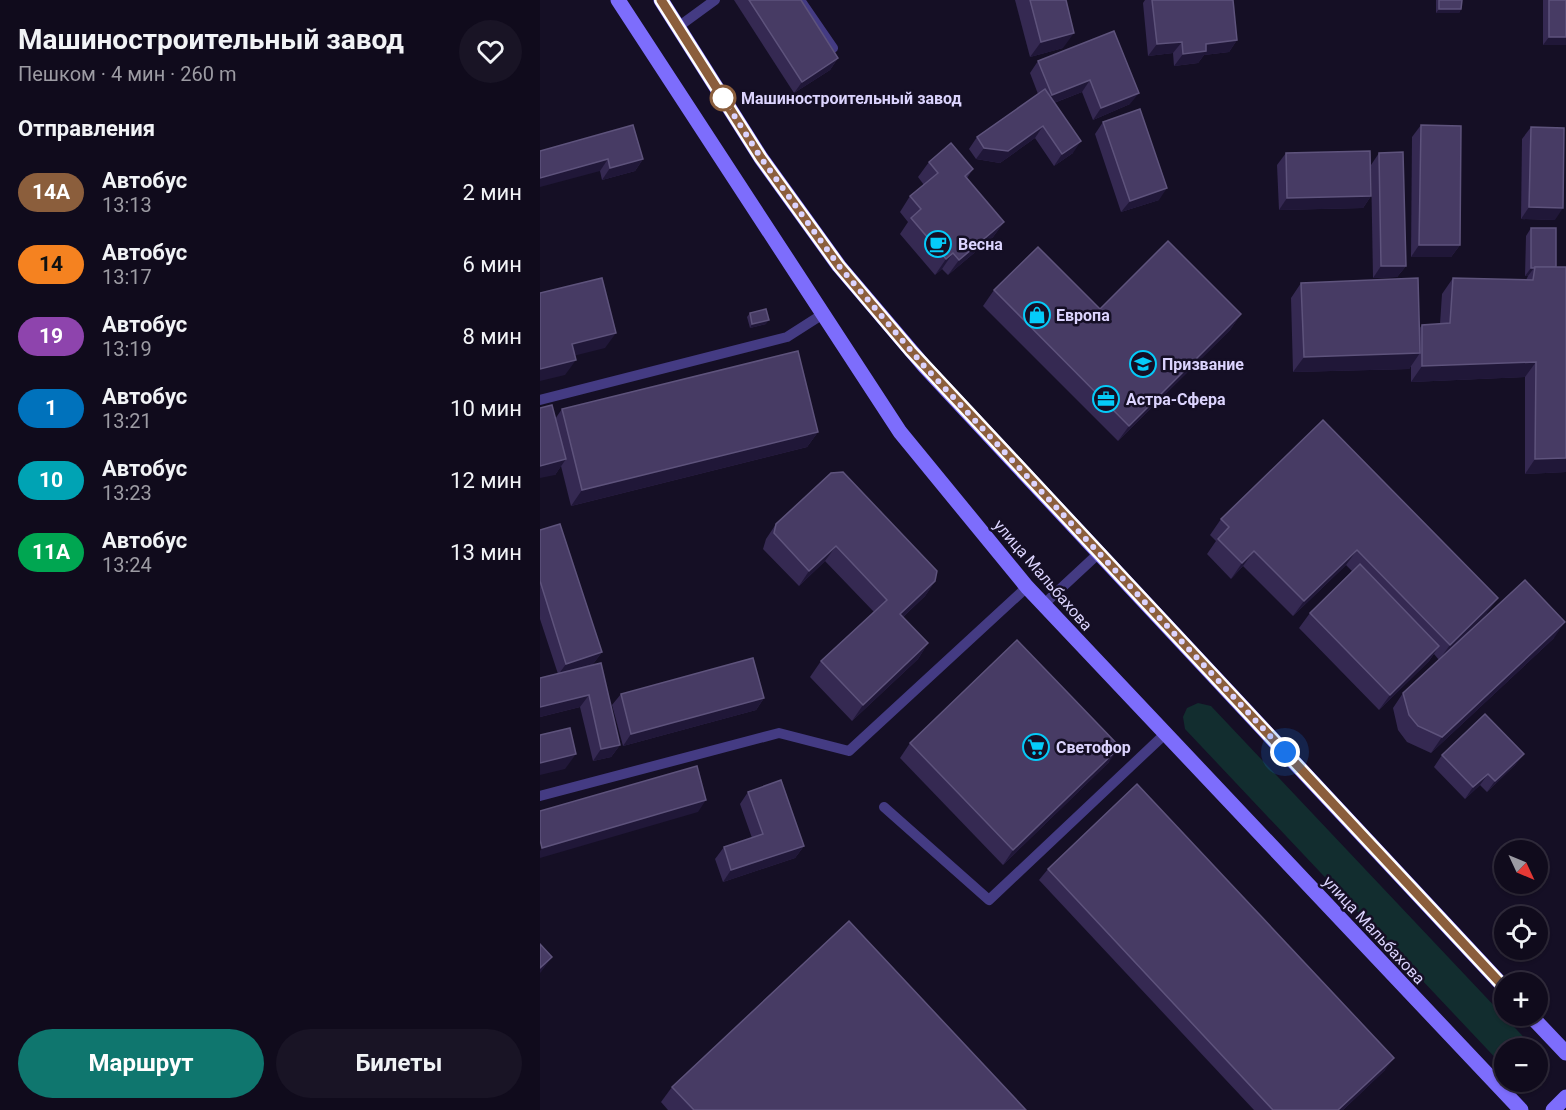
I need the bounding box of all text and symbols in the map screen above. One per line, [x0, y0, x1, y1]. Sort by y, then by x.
button: heart [459, 20, 522, 83]
text: Машиностроительный завод [18, 23, 404, 56]
text: Пешком · 4 мин · 260 m [18, 62, 237, 86]
marker: Машиностроительный завод [710, 85, 736, 111]
place label: Машиностроительный завод [741, 89, 962, 108]
text: Отправления [18, 116, 155, 141]
text: Автобус [102, 168, 187, 193]
text: 14А [32, 180, 70, 204]
text: 2 мин [462, 180, 522, 205]
text: 13:13 [102, 193, 152, 217]
cafe icon: Весна [923, 229, 953, 259]
place label: Весна [958, 235, 1003, 254]
text: Автобус [102, 240, 187, 265]
text: 14 [39, 252, 63, 276]
text: 6 мин [462, 252, 522, 277]
text: 13:17 [102, 265, 152, 289]
shop icon: Европа [1022, 300, 1052, 330]
place label: Европа [1056, 306, 1110, 325]
text: Автобус [102, 312, 187, 337]
text: 19 [39, 324, 63, 348]
text: 8 мин [462, 324, 522, 349]
text: 13:19 [102, 337, 152, 361]
school or university icon: Призвание [1128, 349, 1158, 379]
place label: Призвание [1162, 355, 1244, 374]
text: Автобус [102, 384, 187, 409]
office icon: Астра-Сфера [1091, 384, 1121, 414]
place label: Астра-Сфера [1126, 390, 1226, 409]
text: 1 [45, 396, 57, 420]
text: 10 мин [450, 396, 522, 421]
text: 13:21 [102, 409, 152, 433]
text: Автобус [102, 456, 187, 481]
text: 10 [39, 468, 63, 492]
text: 12 мин [450, 468, 522, 493]
text: 13:23 [102, 481, 152, 505]
street label: улица Мальбахова [990, 516, 1096, 634]
text: Автобус [102, 528, 187, 553]
text: 11А [32, 540, 70, 564]
text: 13 мин [450, 540, 522, 565]
text: 13:24 [102, 553, 152, 577]
supermarket icon: Светофор [1021, 732, 1051, 762]
your location [1270, 737, 1300, 767]
place label: Светофор [1056, 738, 1131, 757]
north arrow [1494, 840, 1548, 894]
map controls [1494, 840, 1548, 1092]
street label: улица Мальбахова [1319, 872, 1429, 988]
button: locate [1494, 906, 1548, 960]
button: + [1494, 972, 1548, 1026]
button: Маршрут [18, 1029, 264, 1098]
button: Билеты [276, 1029, 522, 1098]
button: − [1494, 1038, 1548, 1092]

